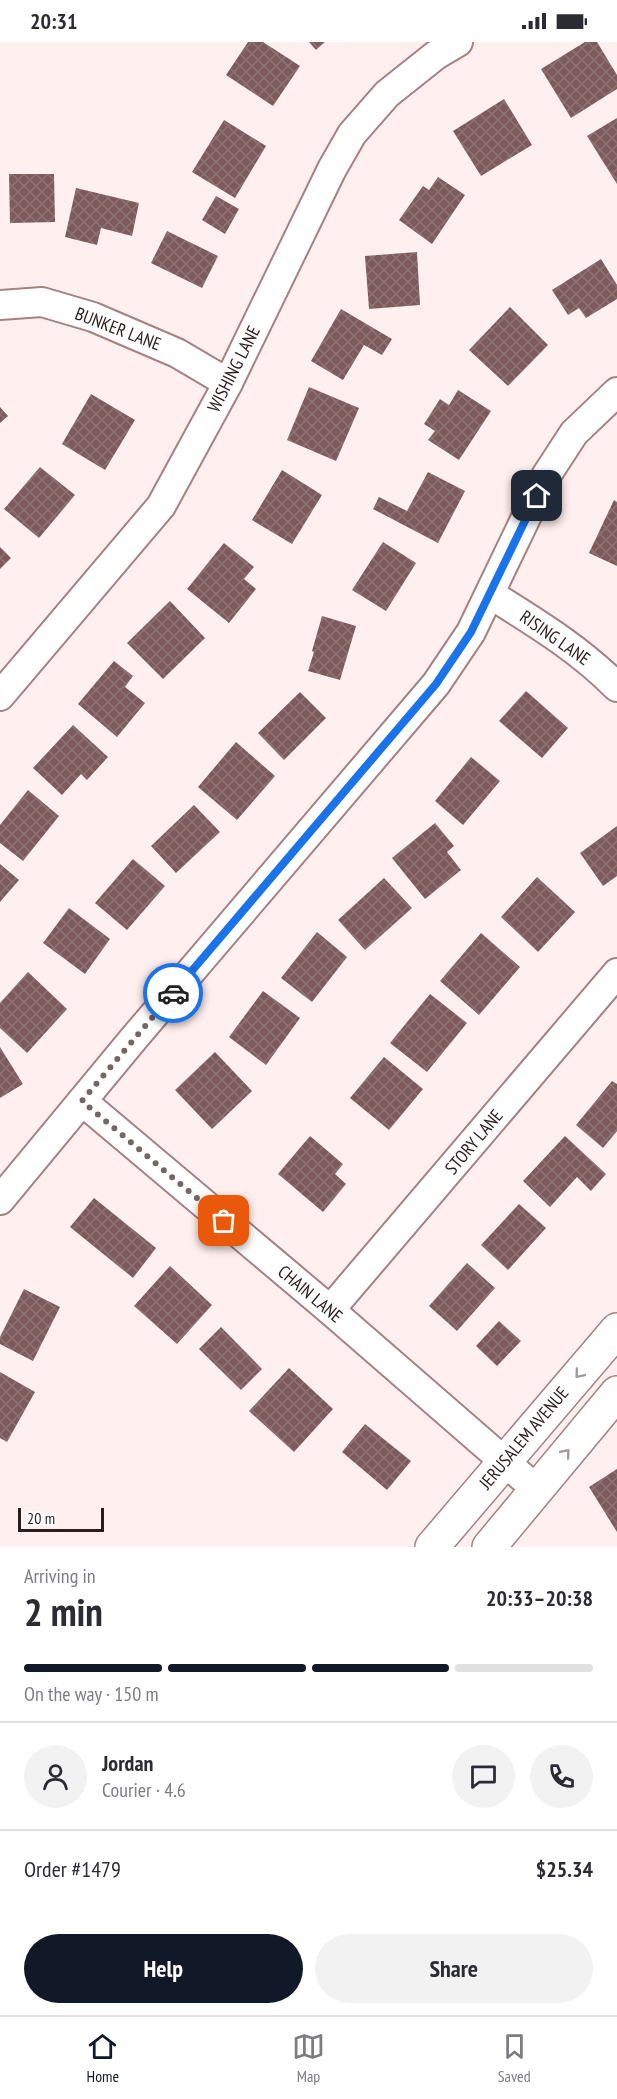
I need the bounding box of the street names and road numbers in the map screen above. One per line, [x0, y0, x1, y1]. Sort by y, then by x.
street label: BUNKER LANE [72, 302, 164, 355]
street label: WISHING LANE [202, 322, 265, 416]
street label: RISING LANE [516, 605, 595, 670]
street label: STORY LANE [440, 1104, 507, 1179]
street label: CHAIN LANE [273, 1260, 347, 1327]
street label: JERUSALEM AVENUE [473, 1382, 573, 1494]

